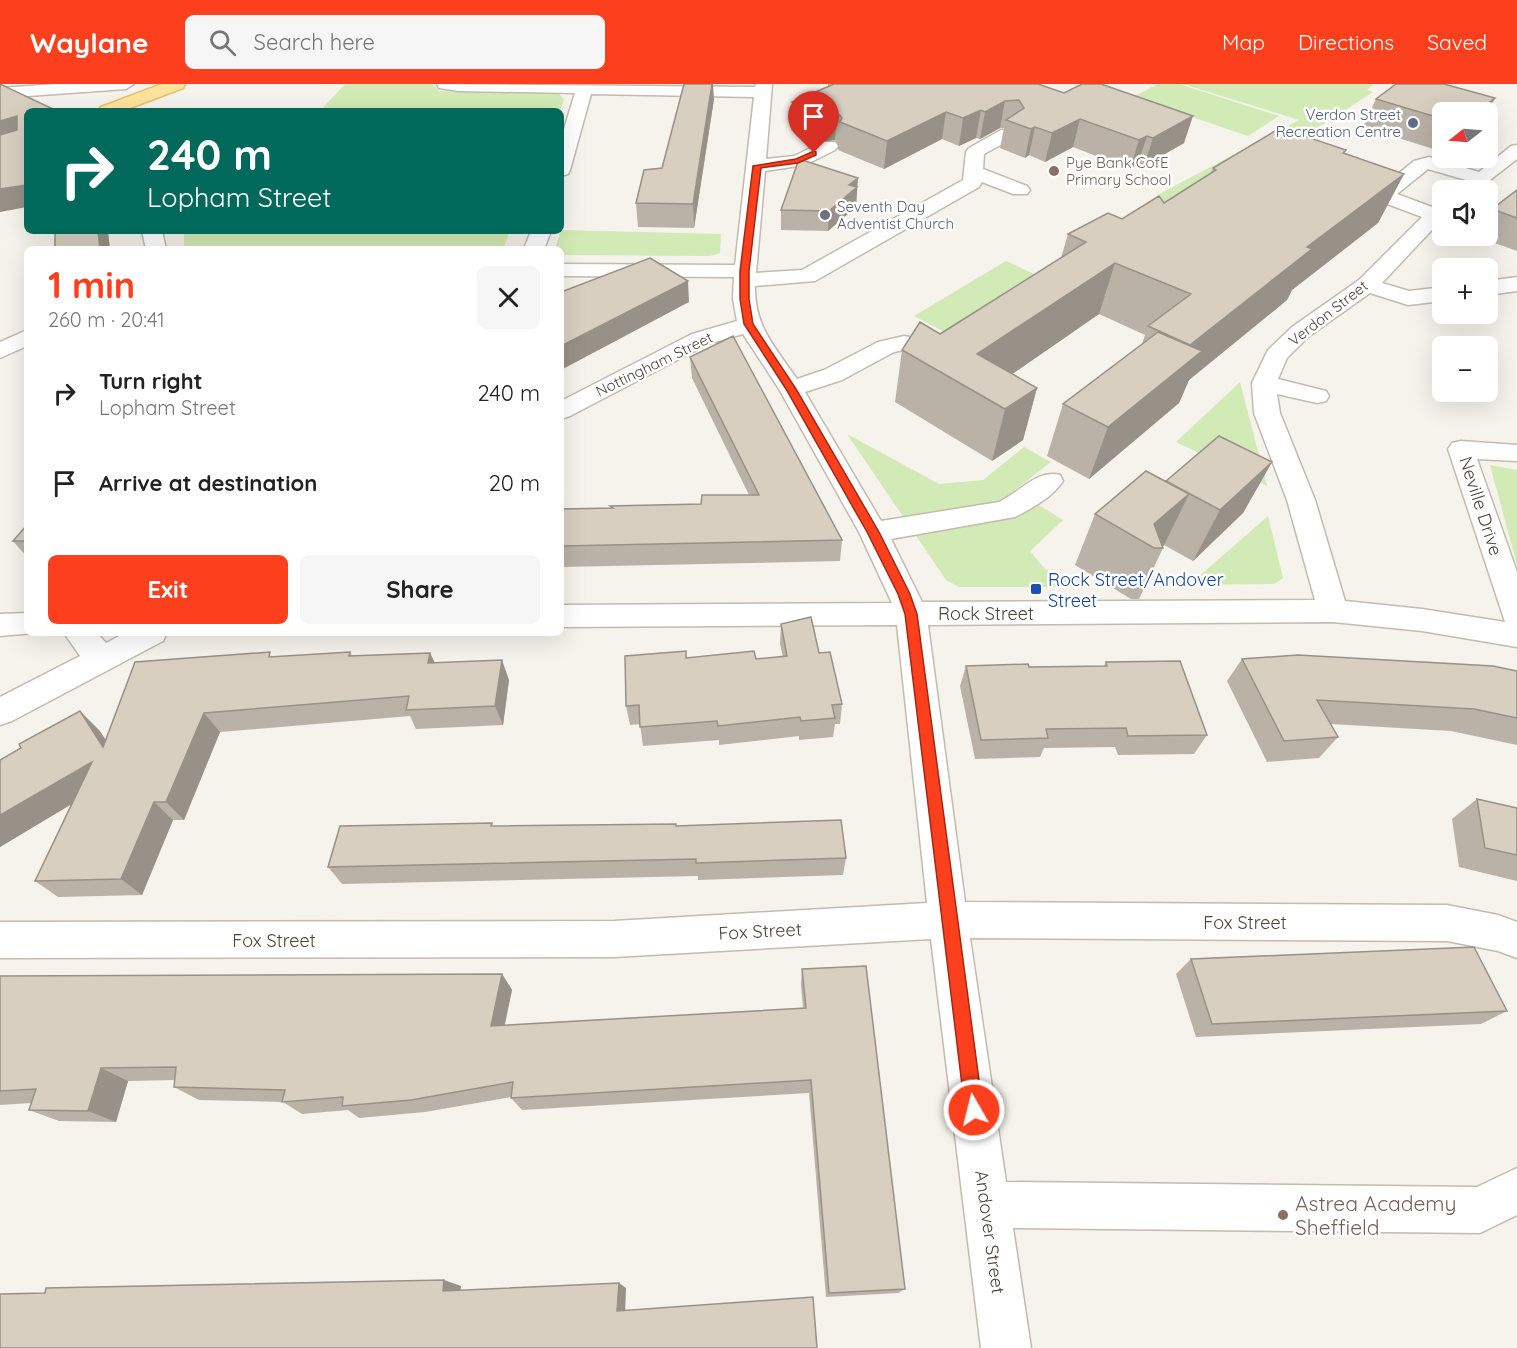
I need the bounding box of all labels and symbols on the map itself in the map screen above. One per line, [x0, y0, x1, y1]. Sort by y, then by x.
pin [788, 91, 839, 153]
north arrow [1432, 102, 1498, 168]
place label: Verdon Street Recreation Centre [1276, 105, 1401, 141]
marker: Verdon Street Recreation Centre [1406, 116, 1420, 130]
place label: Pye Bank CofE Primary School [1066, 153, 1171, 189]
marker: Pye Bank CofE Primary School [1047, 164, 1061, 178]
place label: Seventh Day Adventist Church [837, 197, 954, 233]
marker: Seventh Day Adventist Church [818, 208, 832, 222]
street label: Verdon Street [1285, 276, 1371, 350]
street label: Nottingham Street [592, 327, 716, 401]
street label: Neville Drive [1454, 453, 1508, 559]
place label: Rock Street/Andover Street [1048, 568, 1224, 612]
marker: Rock Street/Andover Street [1029, 582, 1043, 596]
street label: Rock Street [938, 602, 1034, 625]
street label: Fox Street [1203, 911, 1287, 934]
street label: Fox Street [718, 917, 802, 945]
street label: Fox Street [232, 929, 316, 952]
position arrow [942, 1078, 1006, 1142]
street label: Andover Street [970, 1169, 1010, 1295]
place label: Astrea Academy Sheffield [1295, 1190, 1456, 1240]
marker: Astrea Academy Sheffield [1276, 1208, 1290, 1222]

